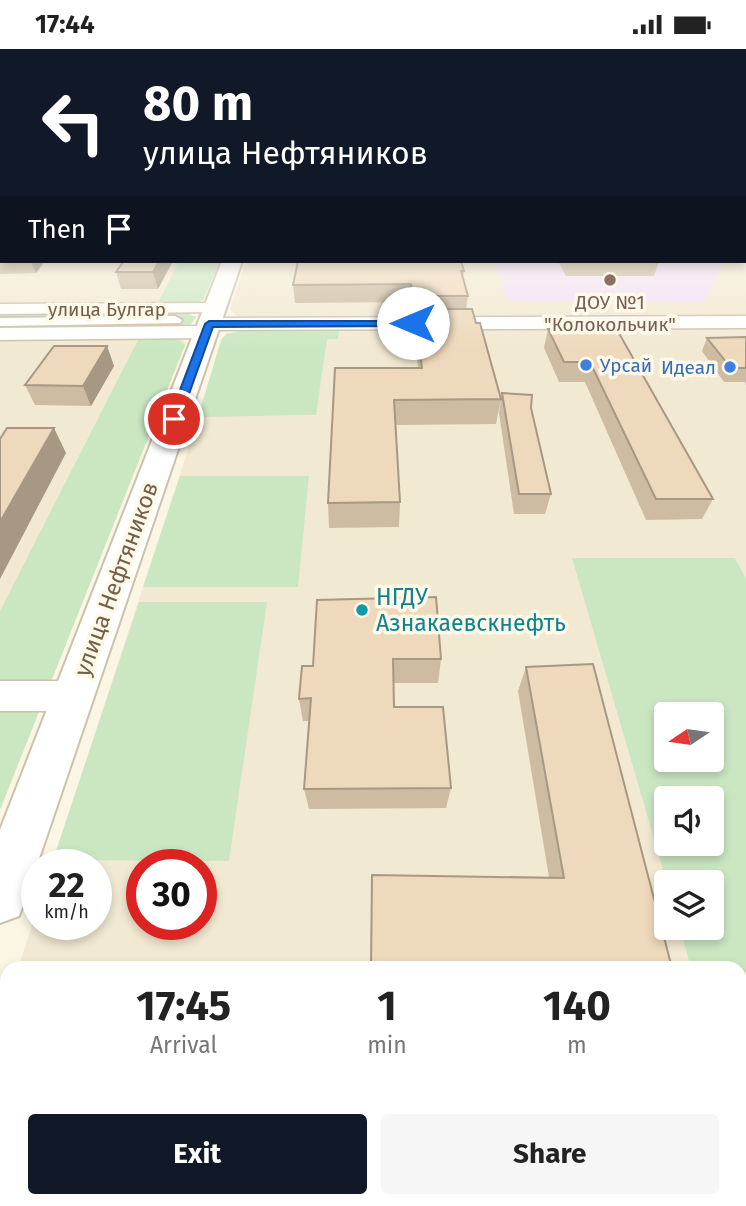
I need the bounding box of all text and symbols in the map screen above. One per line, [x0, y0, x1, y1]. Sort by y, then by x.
text: 17:44 [35, 9, 95, 40]
text: 80 m [143, 74, 253, 133]
icon: left [28, 77, 119, 168]
text: улица Нефтяников [143, 134, 428, 172]
icon: arrive [100, 210, 138, 248]
text: Then [28, 214, 86, 245]
marker: ДОУ №1 "Колокольчик" [602, 272, 618, 288]
position arrow [376, 286, 450, 360]
place label: ДОУ №1 "Колокольчик" [544, 291, 676, 336]
street label: улица Булгар [48, 298, 166, 321]
place label: Урсай [600, 354, 652, 377]
place label: Идеал [661, 356, 716, 379]
marker: Урсай [578, 357, 594, 373]
marker: Идеал [722, 359, 738, 375]
pin [144, 389, 204, 449]
icon: arrive [155, 400, 193, 438]
street label: улица Нефтяников [68, 478, 164, 680]
place label: НГДУ Азнакаевскнефть [376, 583, 566, 637]
marker: НГДУ Азнакаевскнефть [354, 602, 370, 618]
north arrow [654, 702, 724, 772]
map controls [654, 702, 724, 940]
button: sound [654, 786, 724, 856]
speed limit sign: 30 [126, 849, 217, 940]
text: 22 [48, 864, 85, 906]
button: layers [654, 870, 724, 940]
text: km/h [44, 901, 89, 923]
text: 17:45 [136, 981, 231, 1031]
text: 1 [377, 981, 397, 1031]
text: 140 [543, 981, 611, 1031]
text: Arrival [150, 1031, 217, 1059]
text: min [367, 1031, 407, 1059]
text: m [567, 1031, 587, 1059]
button: Exit [28, 1114, 367, 1194]
button: Share [381, 1114, 719, 1194]

